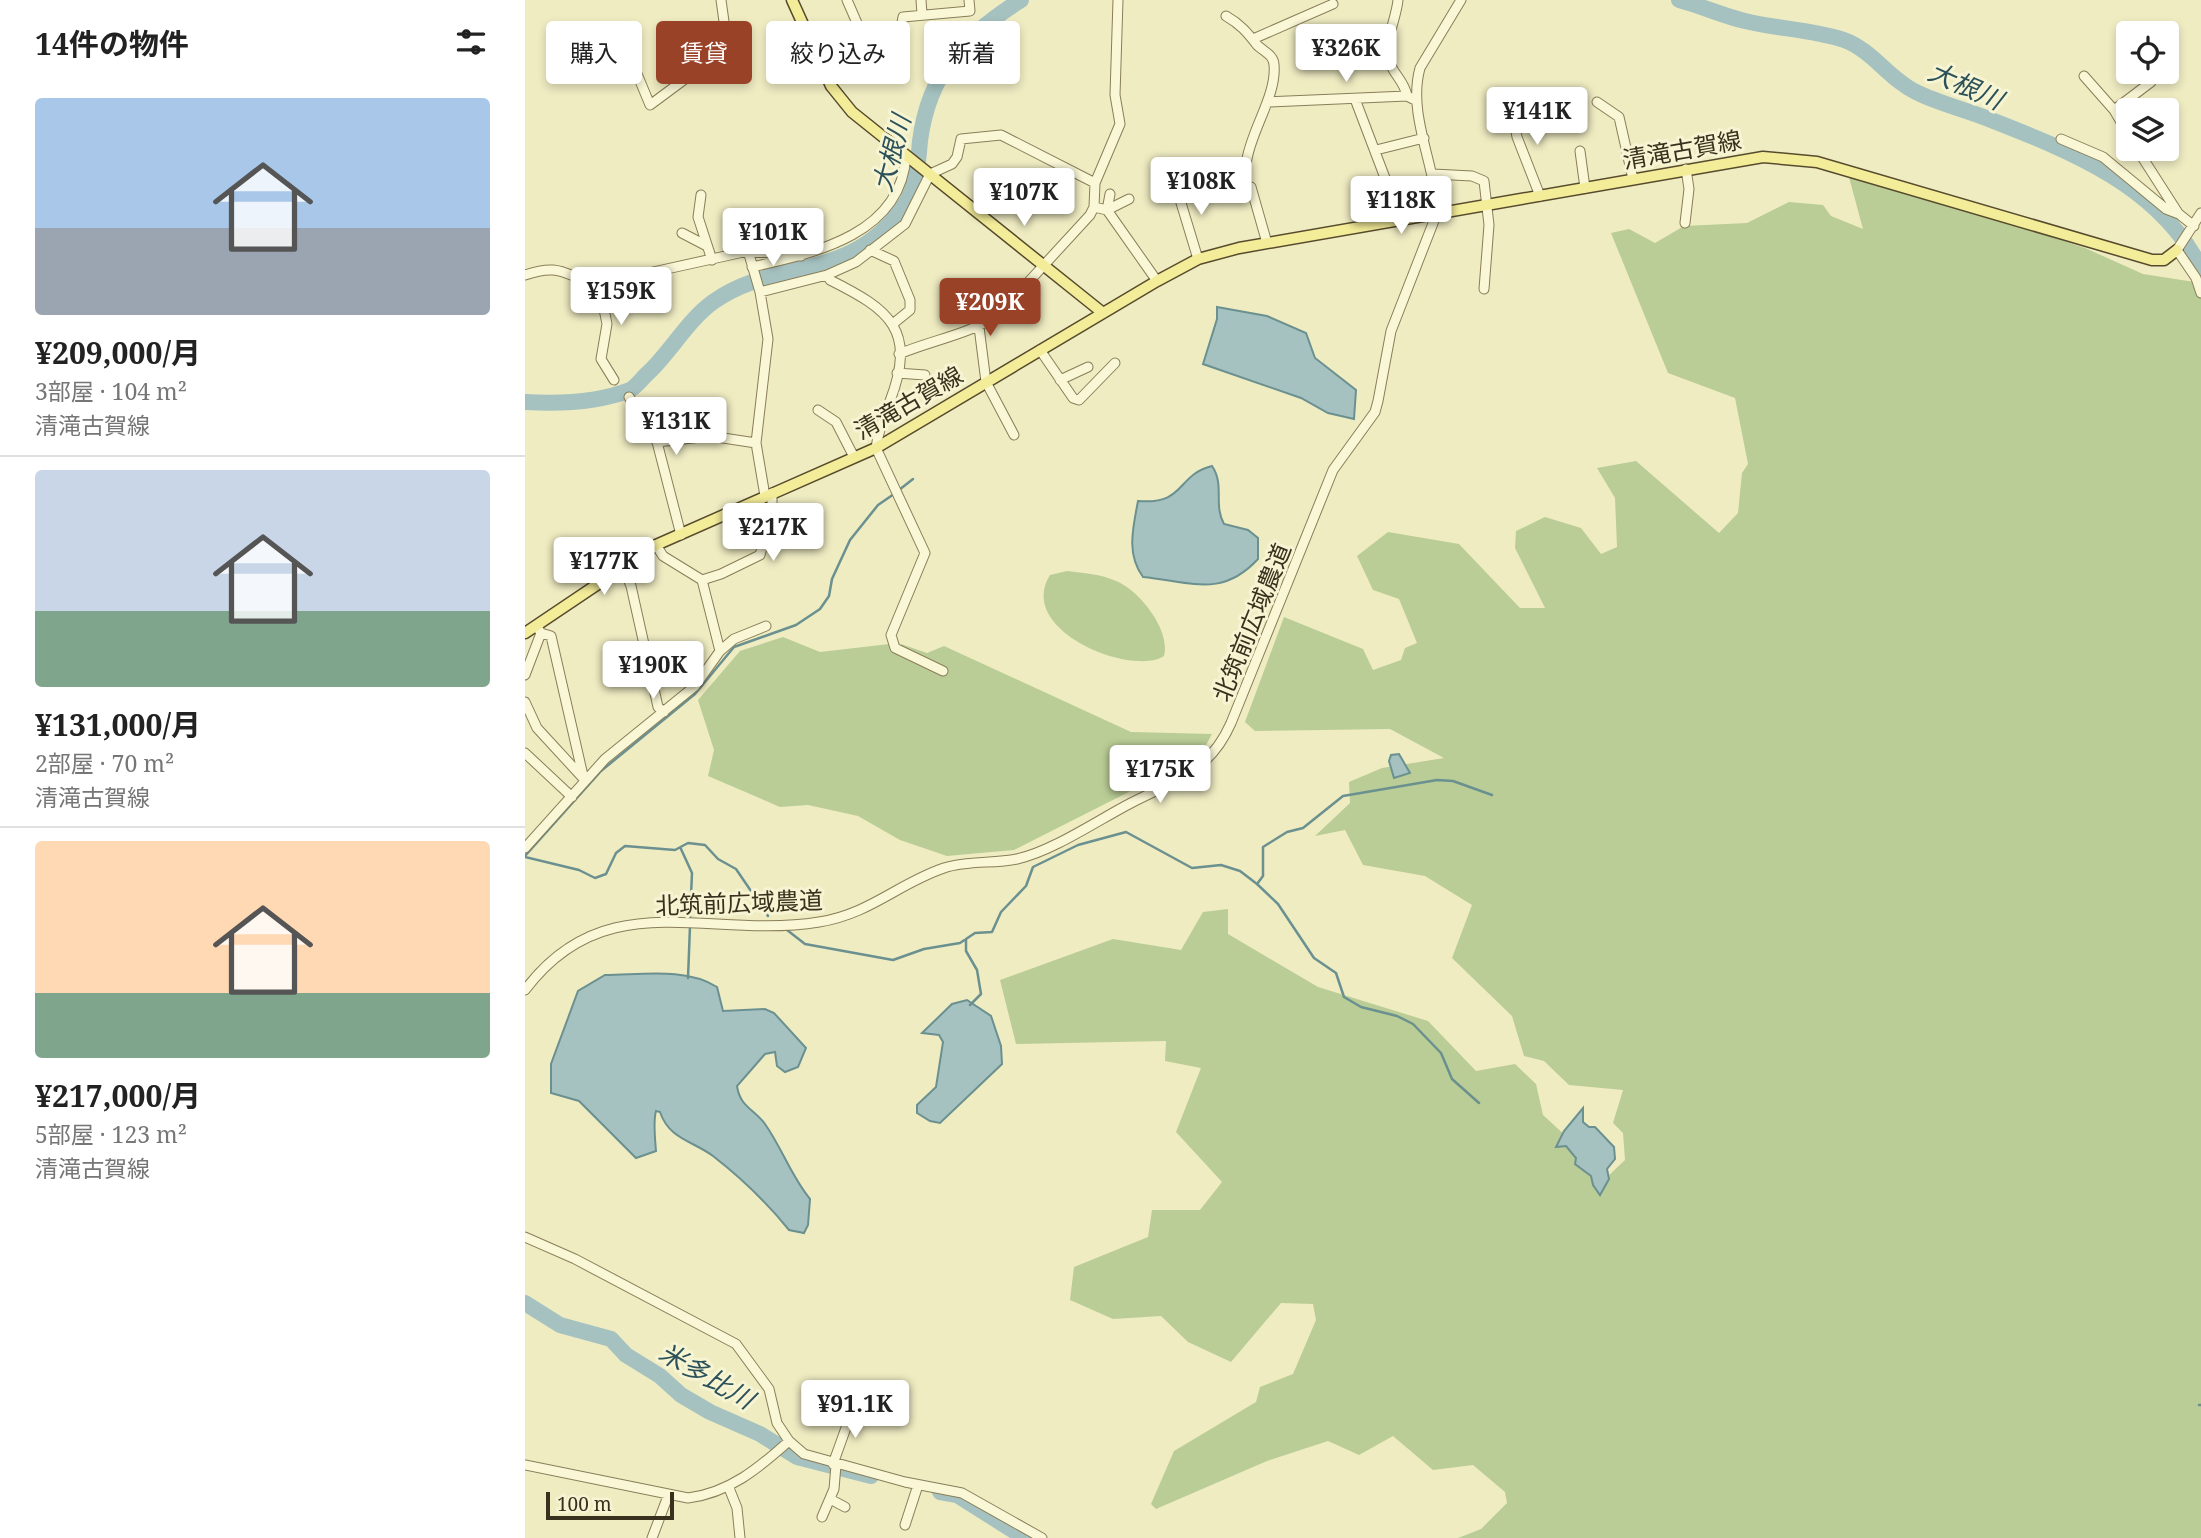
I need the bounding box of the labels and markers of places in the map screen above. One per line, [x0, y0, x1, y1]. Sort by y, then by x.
pin: ¥326K [1297, 24, 1395, 84]
pin: ¥141K [1488, 88, 1586, 147]
pin: ¥108K [1152, 158, 1250, 217]
pin: ¥107K [975, 168, 1073, 228]
pin: ¥118K [1352, 176, 1450, 236]
pin: ¥101K [724, 208, 822, 268]
pin: ¥159K [572, 268, 670, 327]
pin: ¥209K [941, 278, 1039, 338]
pin: ¥131K [627, 398, 725, 457]
pin: ¥217K [724, 504, 822, 563]
pin: ¥177K [555, 538, 653, 597]
pin: ¥190K [604, 642, 702, 701]
pin: ¥175K [1111, 746, 1209, 805]
pin: ¥91.1K [798, 1380, 912, 1440]

